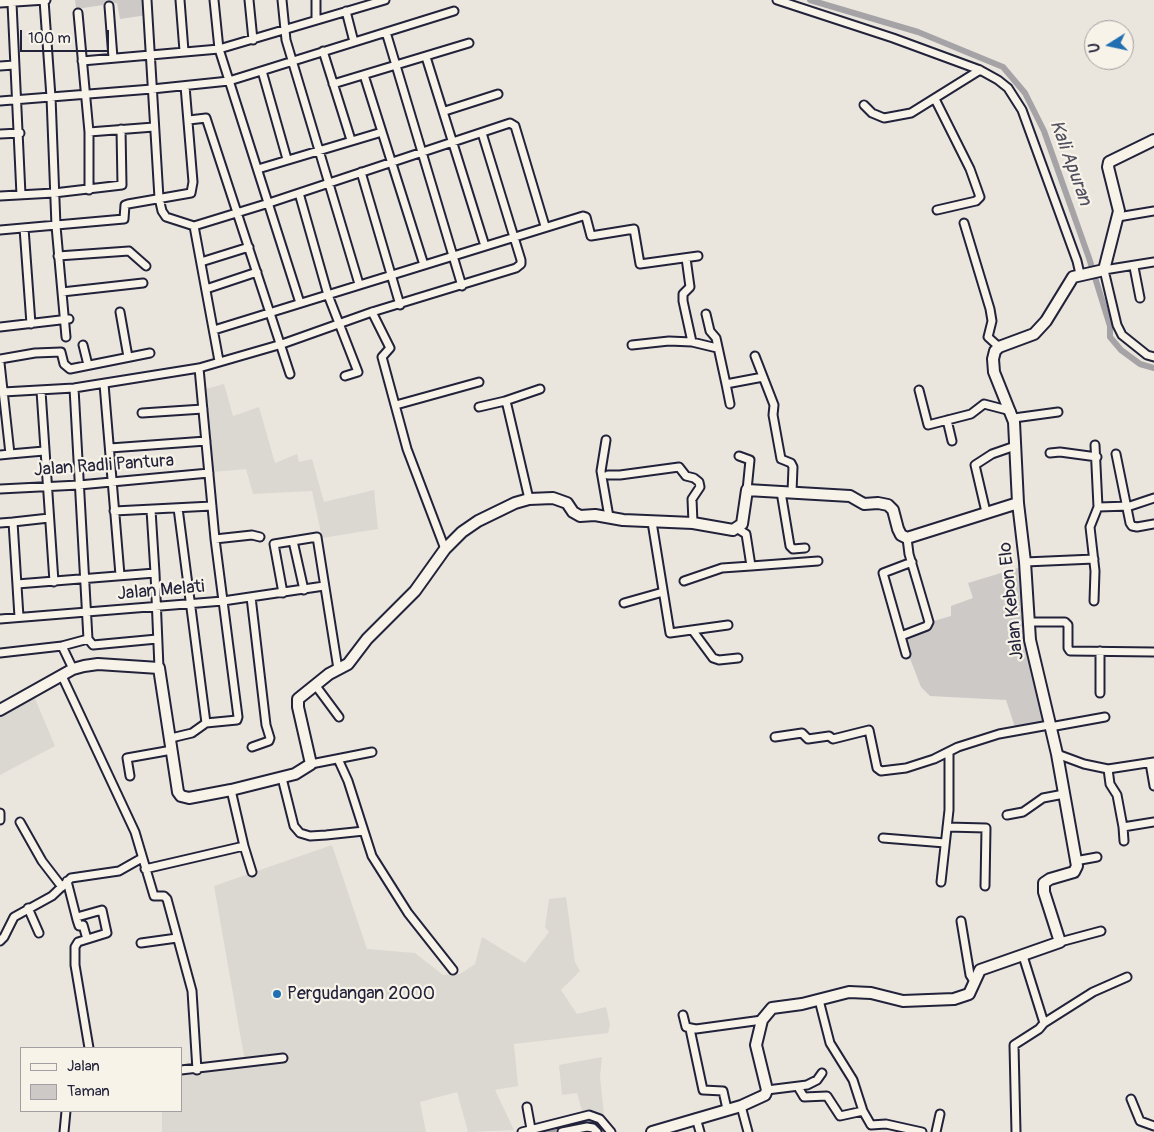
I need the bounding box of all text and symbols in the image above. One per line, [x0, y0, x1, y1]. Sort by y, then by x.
scale bar [22, 20, 111, 52]
north arrow [1084, 20, 1134, 70]
text: 100 m [28, 29, 71, 48]
text: U [1086, 41, 1104, 54]
water label: Kali Apuran [1044, 117, 1096, 209]
street label: Jalan Radli Pantura [33, 450, 175, 482]
street label: Jalan Kebon Elo [995, 541, 1029, 661]
street label: Jalan Melati [116, 576, 206, 606]
place label: Pergudangan 2000 [287, 983, 435, 1005]
marker: Pergudangan 2000 [271, 988, 283, 1000]
legend [20, 1047, 182, 1112]
text: Jalan [67, 1057, 100, 1076]
text: Taman [67, 1082, 110, 1101]

